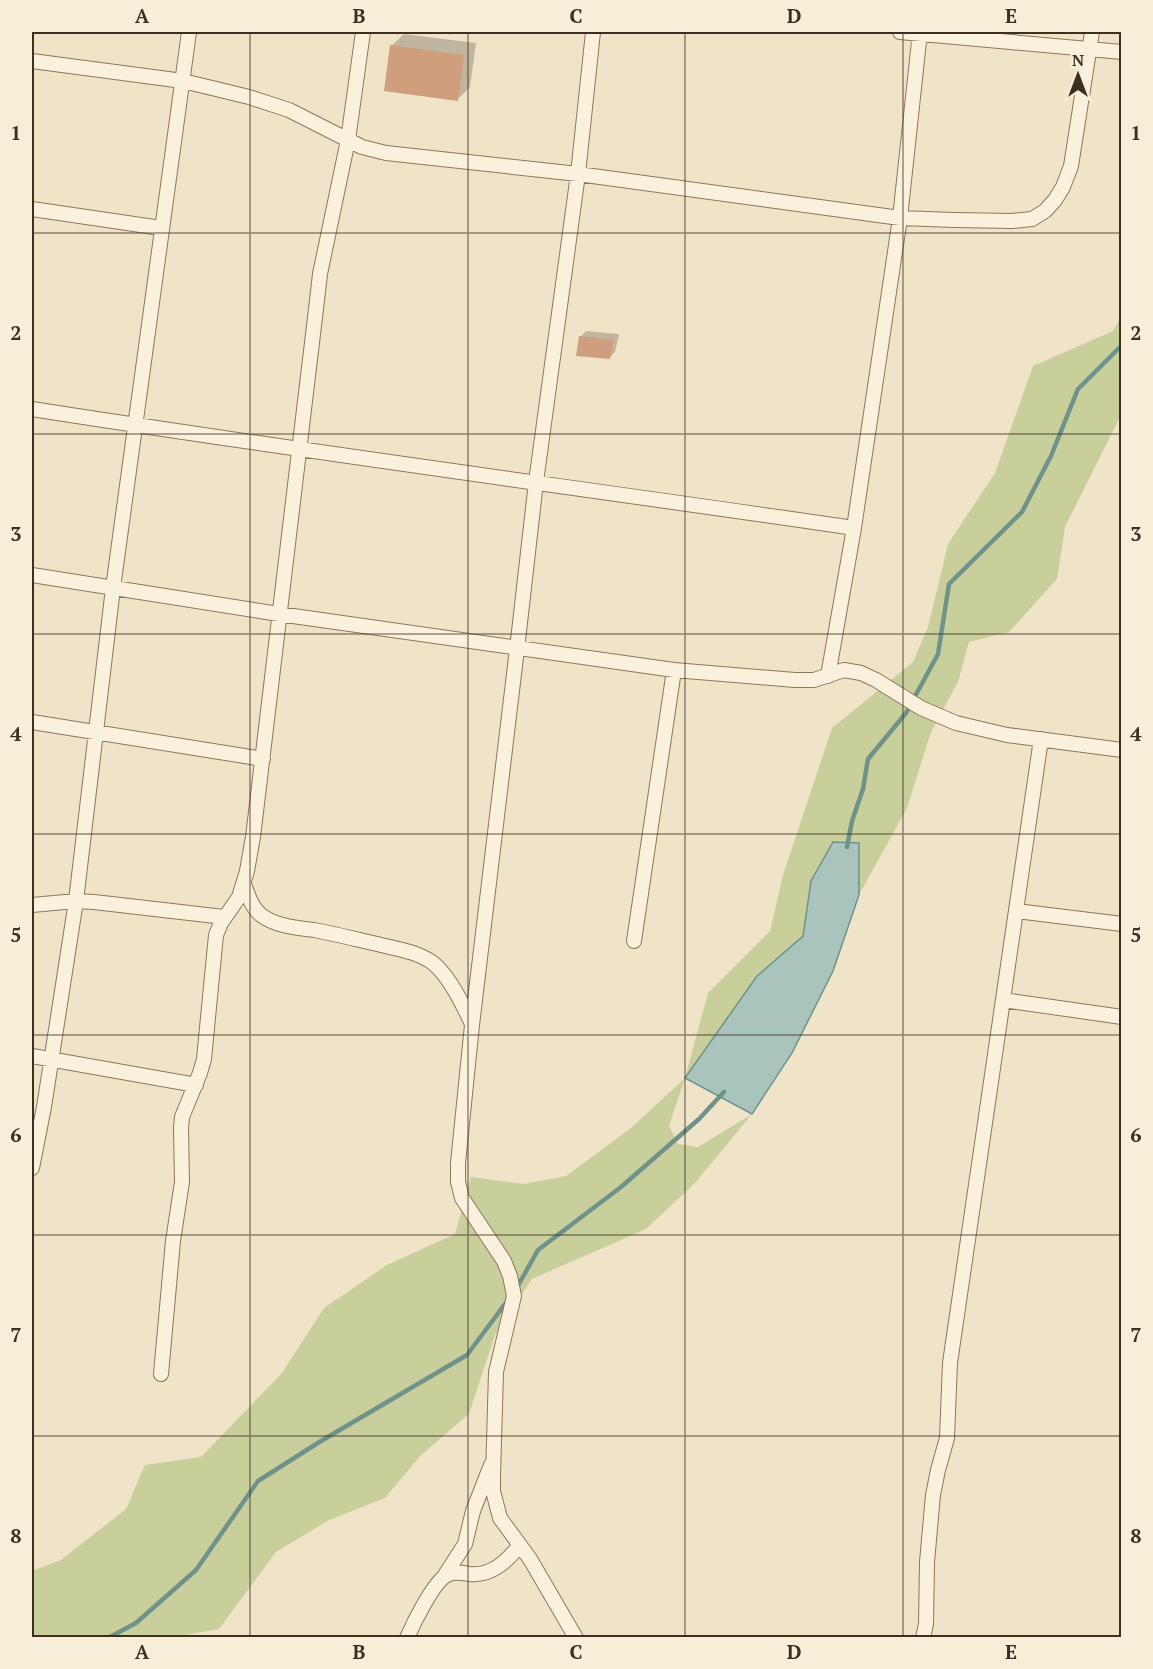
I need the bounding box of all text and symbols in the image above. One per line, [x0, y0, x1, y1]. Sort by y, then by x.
text: A [135, 2, 150, 29]
text: B [353, 2, 366, 29]
text: C [569, 2, 583, 29]
text: D [787, 2, 801, 29]
text: E [1005, 2, 1017, 29]
north arrow [1048, 45, 1108, 105]
text: N [1072, 49, 1084, 71]
text: 1 [10, 119, 22, 146]
text: 1 [1130, 119, 1142, 146]
text: 2 [10, 319, 22, 346]
text: 2 [1130, 319, 1142, 346]
text: 3 [10, 520, 22, 547]
text: 3 [1130, 520, 1142, 547]
text: 4 [10, 720, 22, 747]
text: 4 [1130, 720, 1142, 747]
text: 5 [10, 921, 22, 948]
text: 5 [1130, 921, 1142, 948]
text: 6 [10, 1121, 22, 1148]
text: 6 [1130, 1121, 1142, 1148]
text: 7 [10, 1321, 22, 1348]
text: 7 [1130, 1321, 1142, 1348]
text: 8 [10, 1522, 22, 1549]
text: 8 [1130, 1522, 1142, 1549]
text: A [135, 1638, 150, 1665]
text: B [353, 1638, 366, 1665]
text: C [569, 1638, 583, 1665]
text: D [787, 1638, 801, 1665]
text: E [1005, 1638, 1017, 1665]

